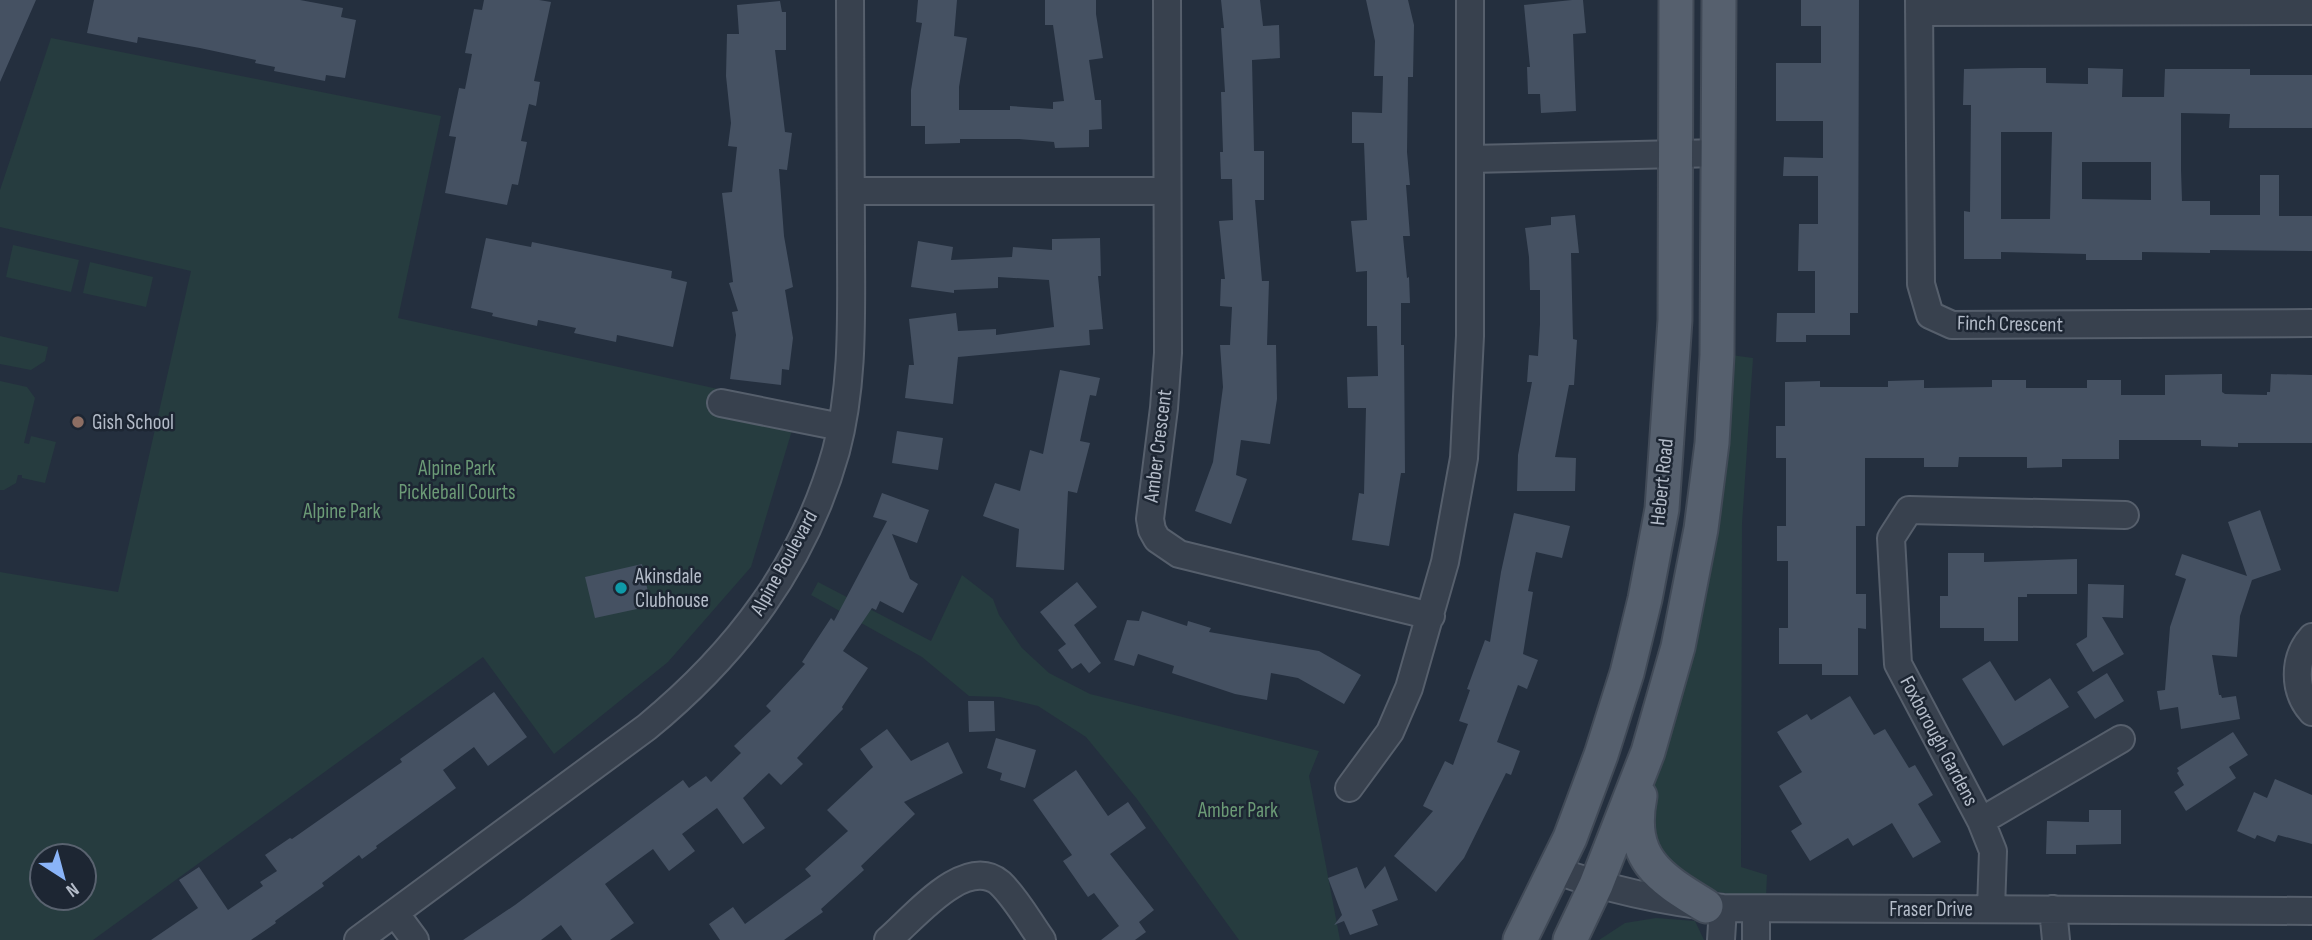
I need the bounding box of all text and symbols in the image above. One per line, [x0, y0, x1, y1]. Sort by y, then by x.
street label: Finch Crescent [1957, 311, 2063, 337]
street label: Amber Crescent [1139, 388, 1177, 505]
place label: Gish School [92, 410, 174, 435]
marker: Gish School [70, 414, 86, 430]
street label: Hebert Road [1645, 437, 1679, 527]
park label: Alpine Park Pickleball Courts [398, 456, 516, 505]
park label: Alpine Park [302, 499, 381, 524]
street label: Alpine Boulevard [744, 506, 823, 621]
place label: Akinsdale Clubhouse [634, 564, 709, 613]
marker: Akinsdale Clubhouse [613, 580, 629, 596]
street label: Foxborough Gardens [1894, 672, 1984, 810]
park label: Amber Park [1197, 798, 1278, 823]
north arrow [28, 842, 98, 912]
text: N [61, 877, 83, 902]
street label: Fraser Drive [1889, 897, 1973, 922]

